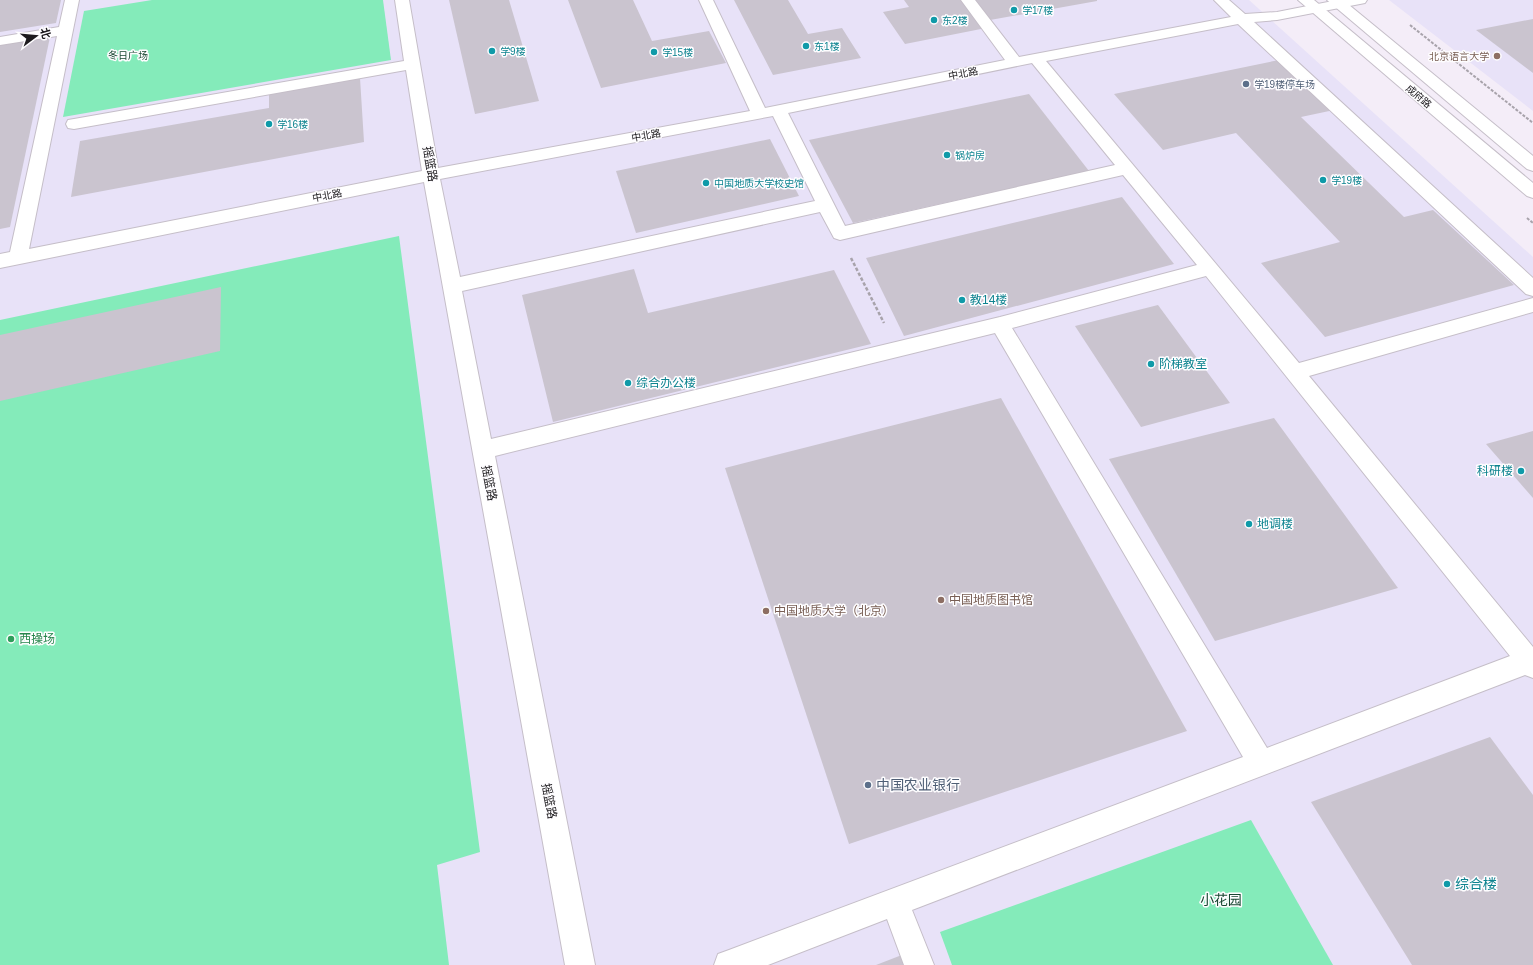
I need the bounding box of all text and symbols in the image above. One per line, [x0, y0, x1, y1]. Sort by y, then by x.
marker: 学17楼 [1009, 5, 1019, 15]
place label: 学17楼 [1022, 5, 1053, 16]
marker: 东2楼 [929, 15, 939, 25]
place label: 东2楼 [942, 15, 968, 26]
north arrow [16, 16, 56, 56]
text: 北 [38, 26, 53, 40]
marker: 东1楼 [801, 41, 811, 51]
place label: 东1楼 [814, 41, 840, 52]
marker: 学9楼 [487, 46, 497, 56]
place label: 学9楼 [500, 46, 526, 57]
marker: 学15楼 [649, 47, 659, 57]
place label: 学15楼 [662, 47, 693, 58]
park label: 冬日广场 [108, 50, 148, 61]
place label: 北京语言大学 [1429, 51, 1489, 62]
marker: 北京语言大学 [1492, 51, 1502, 61]
street label: 中北路 [947, 65, 979, 82]
marker: 学19楼停车场 [1241, 79, 1251, 89]
place label: 学19楼停车场 [1254, 79, 1315, 90]
street label: 成府路 [1404, 83, 1434, 110]
marker: 学16楼 [264, 119, 274, 129]
place label: 学16楼 [277, 119, 308, 130]
street label: 中北路 [630, 127, 662, 144]
street label: 摇篮路 [420, 145, 440, 183]
marker: 锅炉房 [942, 150, 952, 160]
place label: 锅炉房 [955, 150, 985, 161]
marker: 学19楼 [1318, 175, 1328, 185]
place label: 学19楼 [1331, 175, 1362, 186]
marker: 中国地质大学校史馆 [701, 178, 711, 188]
place label: 中国地质大学校史馆 [714, 178, 804, 189]
street label: 中北路 [311, 187, 343, 204]
place label: 教14楼 [970, 293, 1007, 307]
marker: 教14楼 [957, 295, 967, 305]
place label: 阶梯教室 [1159, 357, 1207, 371]
marker: 阶梯教室 [1146, 359, 1156, 369]
place label: 综合办公楼 [636, 376, 696, 390]
marker: 综合办公楼 [623, 378, 633, 388]
street label: 摇篮路 [479, 464, 499, 502]
place label: 科研楼 [1477, 464, 1513, 478]
marker: 科研楼 [1516, 466, 1526, 476]
place label: 地调楼 [1257, 517, 1293, 531]
marker: 地调楼 [1244, 519, 1254, 529]
place label: 中国地质图书馆 [949, 593, 1033, 607]
marker: 中国地质图书馆 [936, 595, 946, 605]
place label: 中国地质大学（北京） [774, 604, 894, 618]
marker: 中国地质大学（北京） [761, 606, 771, 616]
place label: 西操场 [19, 632, 55, 646]
marker: 西操场 [6, 634, 16, 644]
place label: 中国农业银行 [876, 777, 960, 793]
marker: 中国农业银行 [863, 780, 873, 790]
street label: 摇篮路 [539, 782, 559, 820]
place label: 综合楼 [1455, 876, 1497, 892]
marker: 综合楼 [1442, 879, 1452, 889]
park label: 小花园 [1200, 892, 1242, 908]

